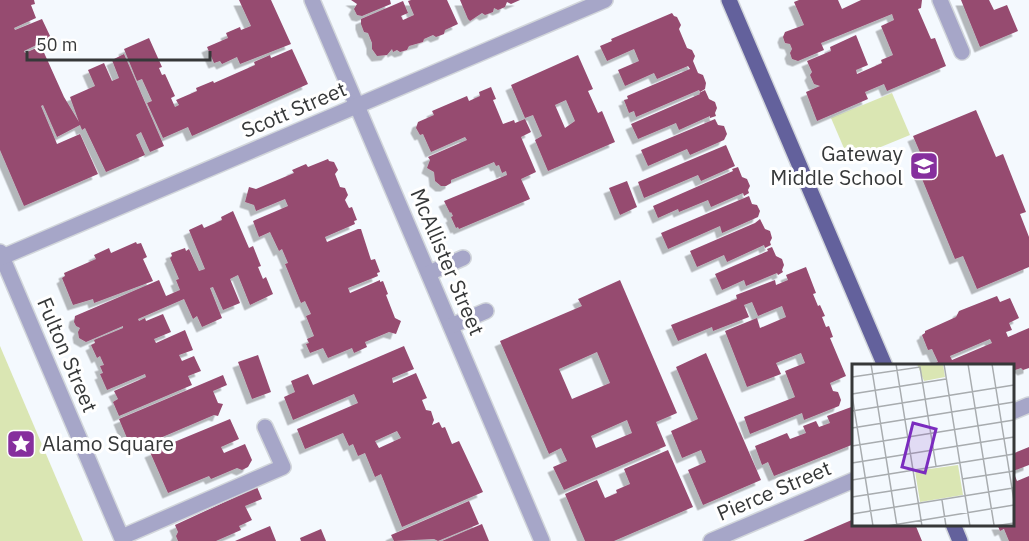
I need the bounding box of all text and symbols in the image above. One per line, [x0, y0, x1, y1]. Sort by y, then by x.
scale bar [27, 24, 210, 62]
text: 50 m [36, 33, 78, 56]
street label: Scott Street [237, 74, 350, 144]
place label: Gateway Middle School [770, 139, 904, 191]
school or university icon: Gateway Middle School [908, 150, 940, 182]
street label: McAllister Street [404, 184, 491, 339]
street label: Fulton Street [31, 293, 105, 416]
inset map [852, 364, 1014, 526]
place icon: Alamo Square [5, 428, 37, 460]
place label: Alamo Square [42, 429, 174, 457]
street label: Pierce Street [712, 453, 835, 527]

